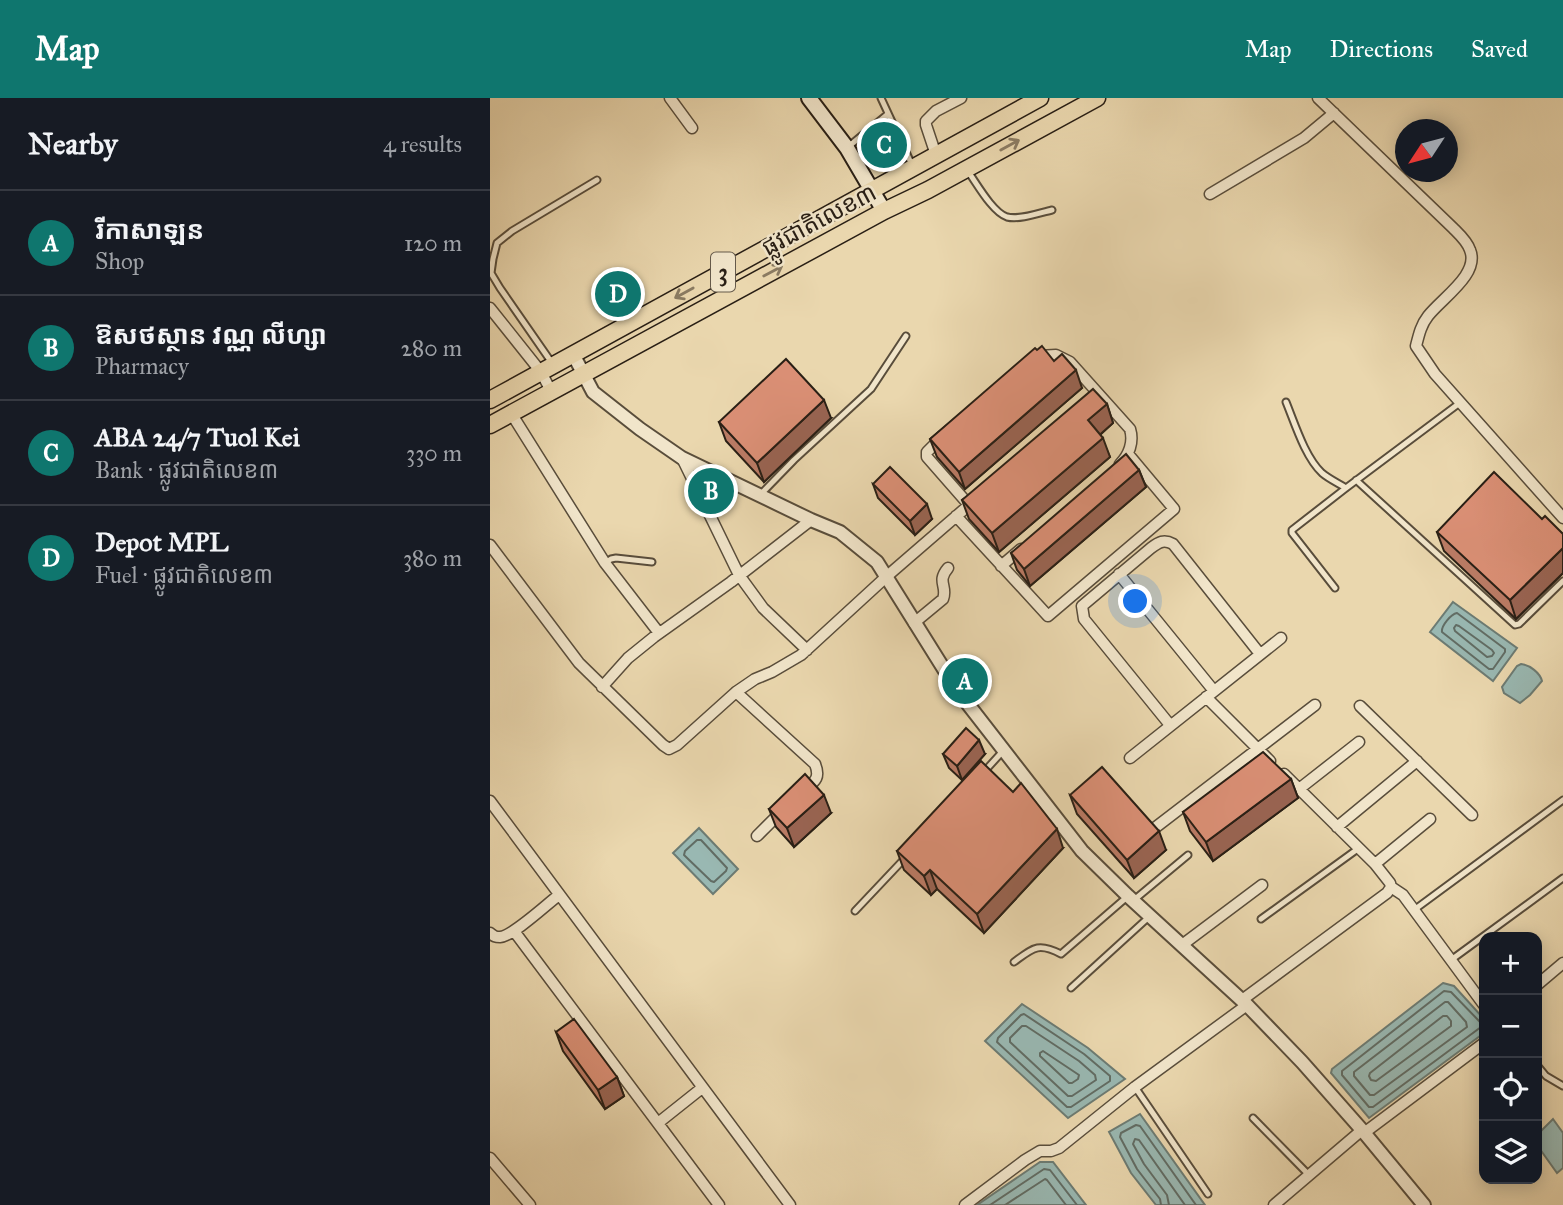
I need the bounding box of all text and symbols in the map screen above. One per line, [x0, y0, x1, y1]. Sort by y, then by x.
text: Map [35, 29, 99, 69]
text: Map [1245, 34, 1292, 64]
text: Directions [1330, 34, 1433, 64]
text: Saved [1471, 34, 1528, 64]
pin: C [861, 119, 907, 171]
north arrow [1395, 119, 1458, 182]
text: Nearby [28, 126, 118, 162]
text: 4 results [383, 130, 462, 158]
one-way arrow [999, 138, 1019, 152]
street label: ផ្លូវជាតិលេខ៣ [757, 177, 885, 269]
text: រីកាសាឡន [95, 214, 204, 246]
text: A [43, 229, 59, 257]
text: 120 m [404, 229, 462, 257]
text: Shop [95, 247, 144, 275]
road number: 3 [711, 252, 735, 292]
one-way arrow [762, 264, 783, 277]
pin: D [595, 268, 641, 320]
one-way arrow [674, 287, 695, 300]
text: ឱសថស្ថាន វណ្ណ លីហ្សា [95, 319, 327, 351]
text: B [43, 334, 59, 362]
text: 280 m [401, 334, 462, 362]
text: Pharmacy [95, 352, 189, 380]
text: ABA 24/7 Tuol Kei [95, 421, 300, 453]
text: C [43, 439, 59, 467]
text: 330 m [406, 439, 462, 467]
text: Bank · ផ្លូវជាតិលេខ៣ [95, 456, 278, 484]
pin: B [688, 465, 734, 517]
text: Depot MPL [95, 526, 228, 558]
text: D [42, 544, 60, 572]
text: 380 m [403, 544, 462, 572]
text: Fuel · ផ្លូវជាតិលេខ៣ [95, 561, 273, 589]
your location [1118, 584, 1152, 618]
pin: A [942, 655, 988, 707]
map controls [1479, 932, 1542, 1184]
button: + [1479, 932, 1542, 995]
button: − [1479, 995, 1542, 1058]
button: locate [1479, 1058, 1542, 1121]
button: layers [1479, 1121, 1542, 1184]

